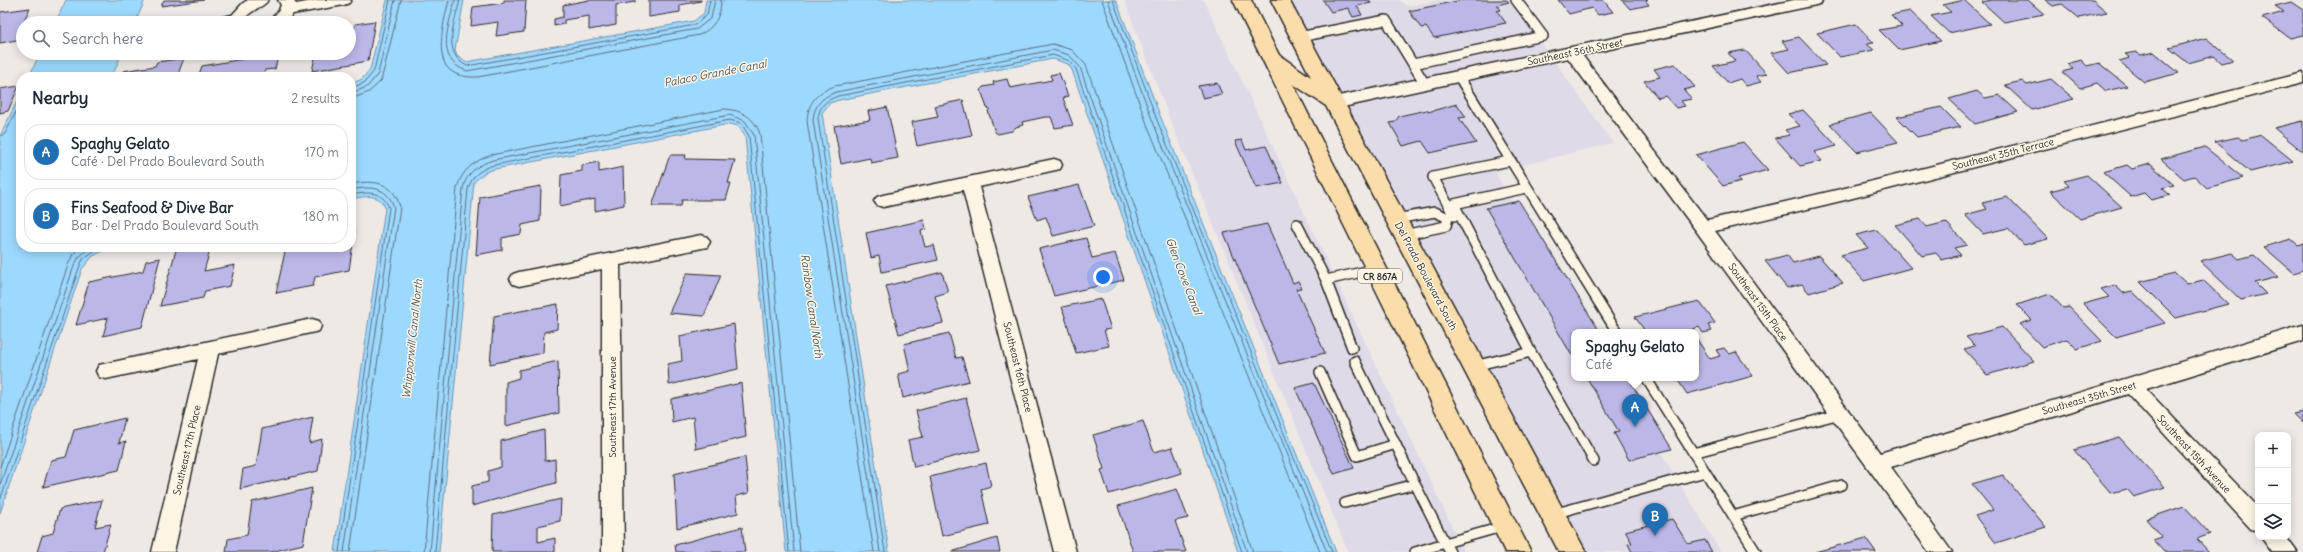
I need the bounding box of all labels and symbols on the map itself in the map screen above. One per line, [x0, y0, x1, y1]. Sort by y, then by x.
street label: Southeast 36th Street [1526, 35, 1625, 68]
water label: Palaco Grande Canal [663, 56, 769, 90]
street label: Southeast 35th Terrace [1951, 135, 2055, 173]
street label: Del Prado Boulevard South [1392, 219, 1460, 333]
water label: Glen Cove Canal [1163, 236, 1206, 318]
water label: Rainbow Canal North [798, 253, 826, 360]
street label: Southeast 15th Place [1725, 261, 1791, 343]
your location [1093, 267, 1113, 287]
road number: CR 867A [1358, 269, 1402, 283]
water label: Whipporwill Canal North [399, 278, 425, 399]
street label: Southeast 16th Place [1000, 320, 1036, 414]
street label: Southeast 17th Avenue [606, 356, 619, 458]
street label: Southeast 35th Street [2040, 378, 2138, 418]
pin: A [1622, 394, 1648, 427]
street label: Southeast 17th Place [170, 404, 204, 496]
street label: Southeast 15th Avenue [2154, 412, 2234, 496]
pin: B [1642, 503, 1668, 536]

